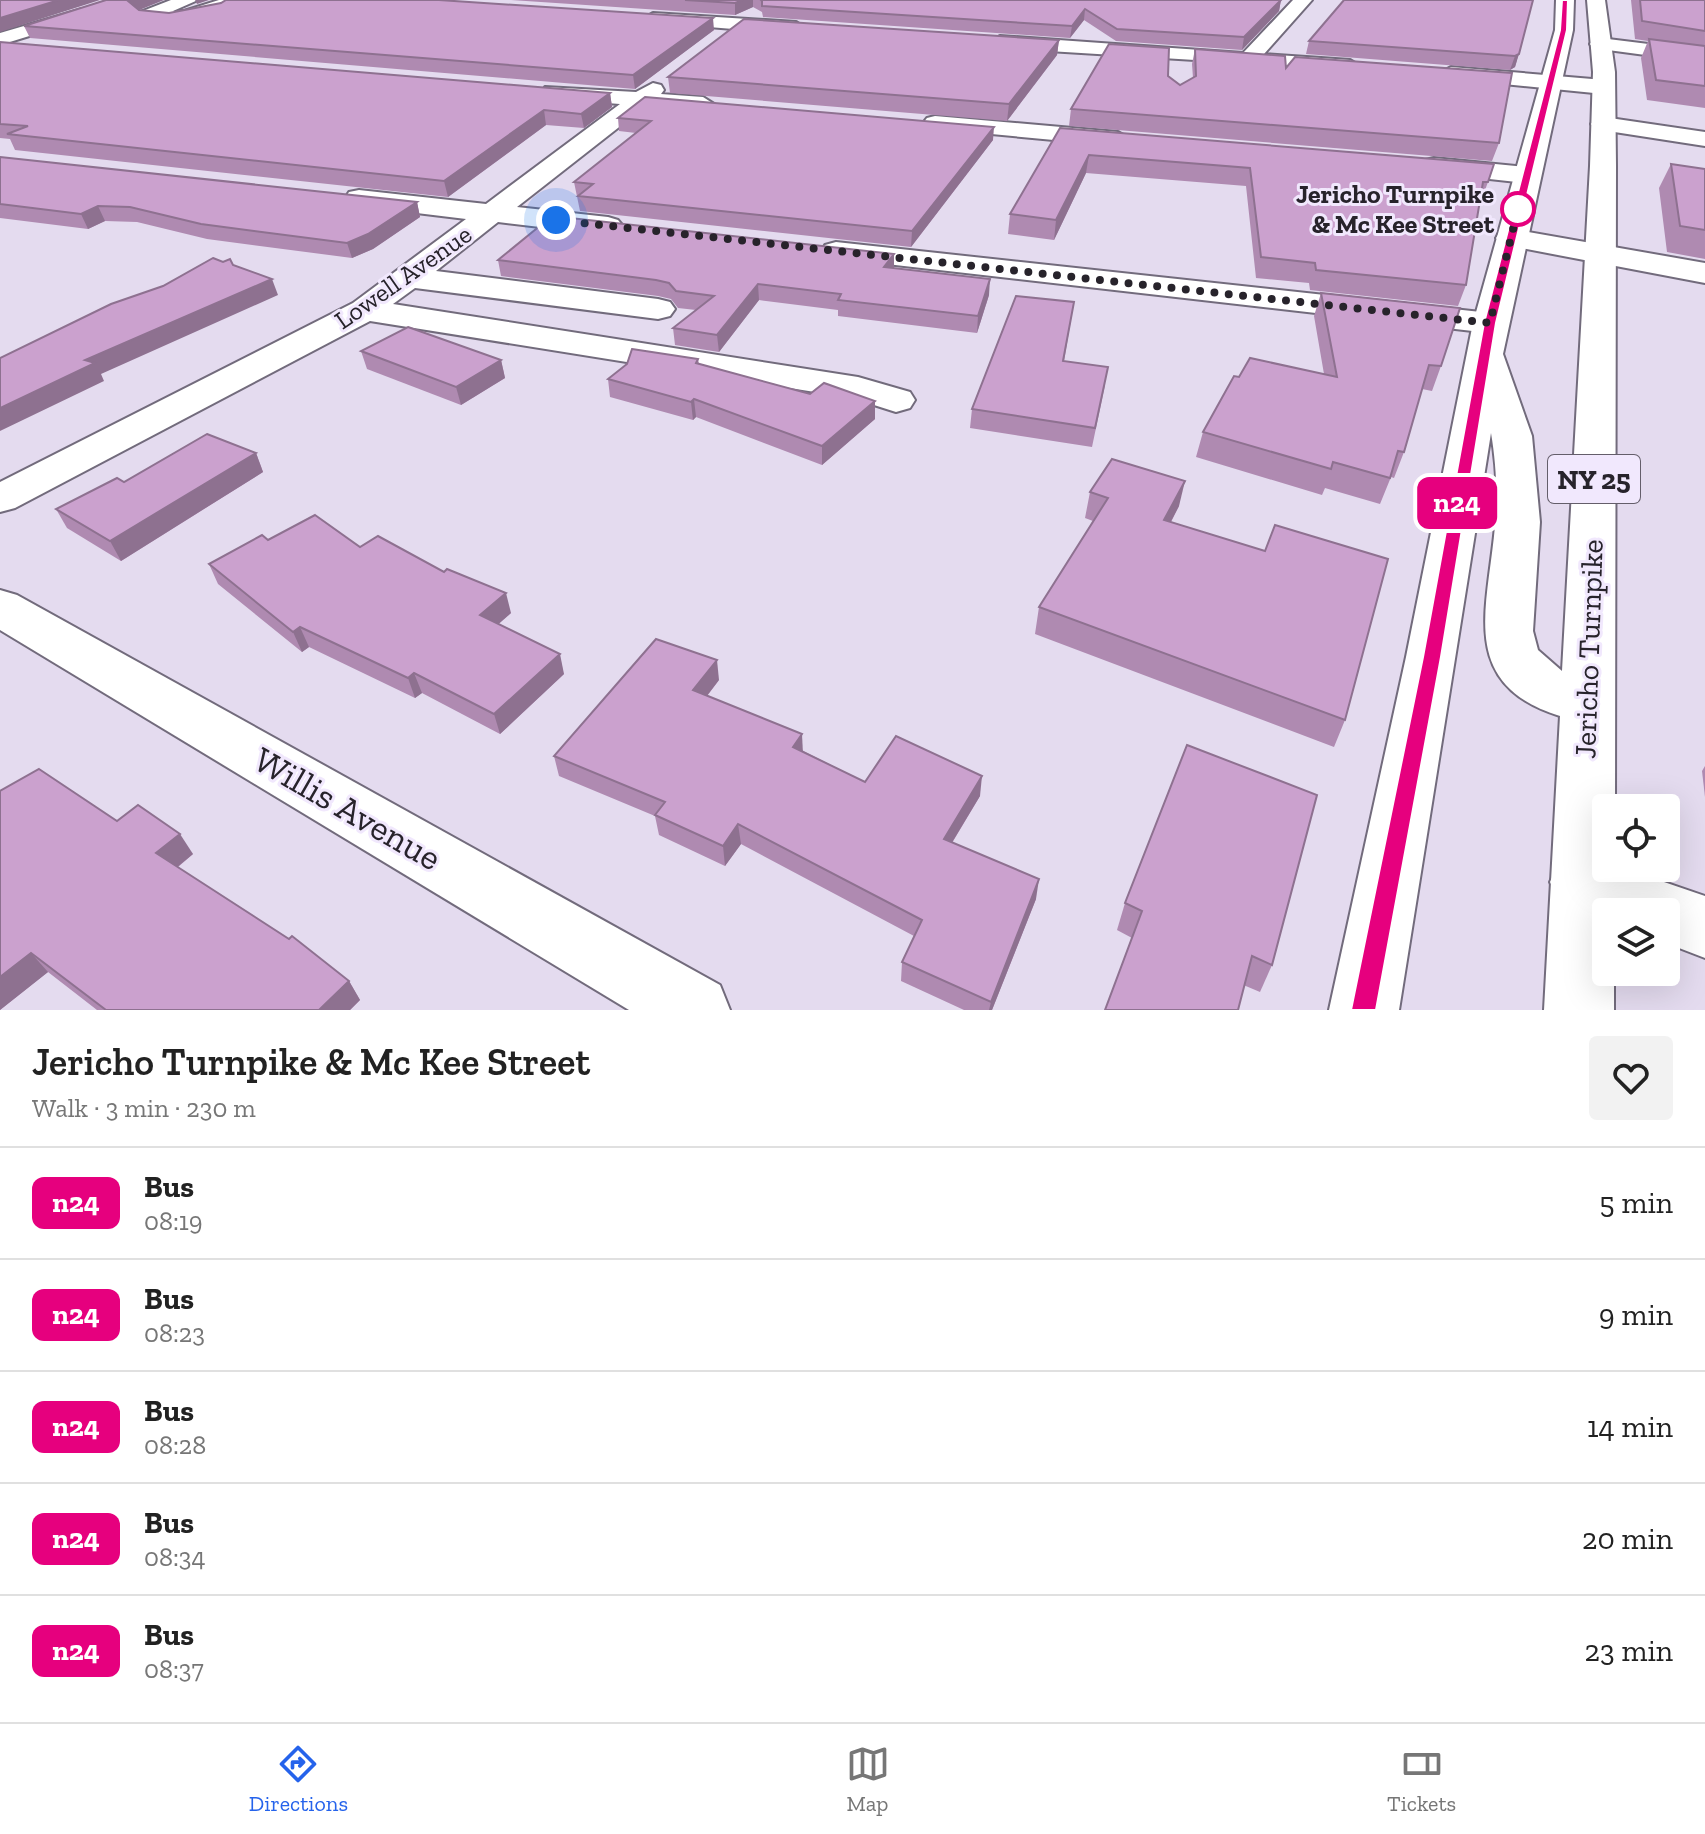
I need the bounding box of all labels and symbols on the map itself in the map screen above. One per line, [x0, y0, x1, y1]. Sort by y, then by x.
place label: Jericho Turnpike & Mc Kee Street [1296, 178, 1495, 240]
marker: Jericho Turnpike & Mc Kee Street [1501, 192, 1535, 226]
your location [536, 200, 576, 240]
street label: Lowell Avenue [328, 218, 478, 336]
road number: NY 25 [1548, 455, 1640, 503]
line badge: n24 [1411, 477, 1503, 529]
street label: Jericho Turnpike [1567, 539, 1611, 759]
street label: Willis Avenue [246, 738, 449, 879]

